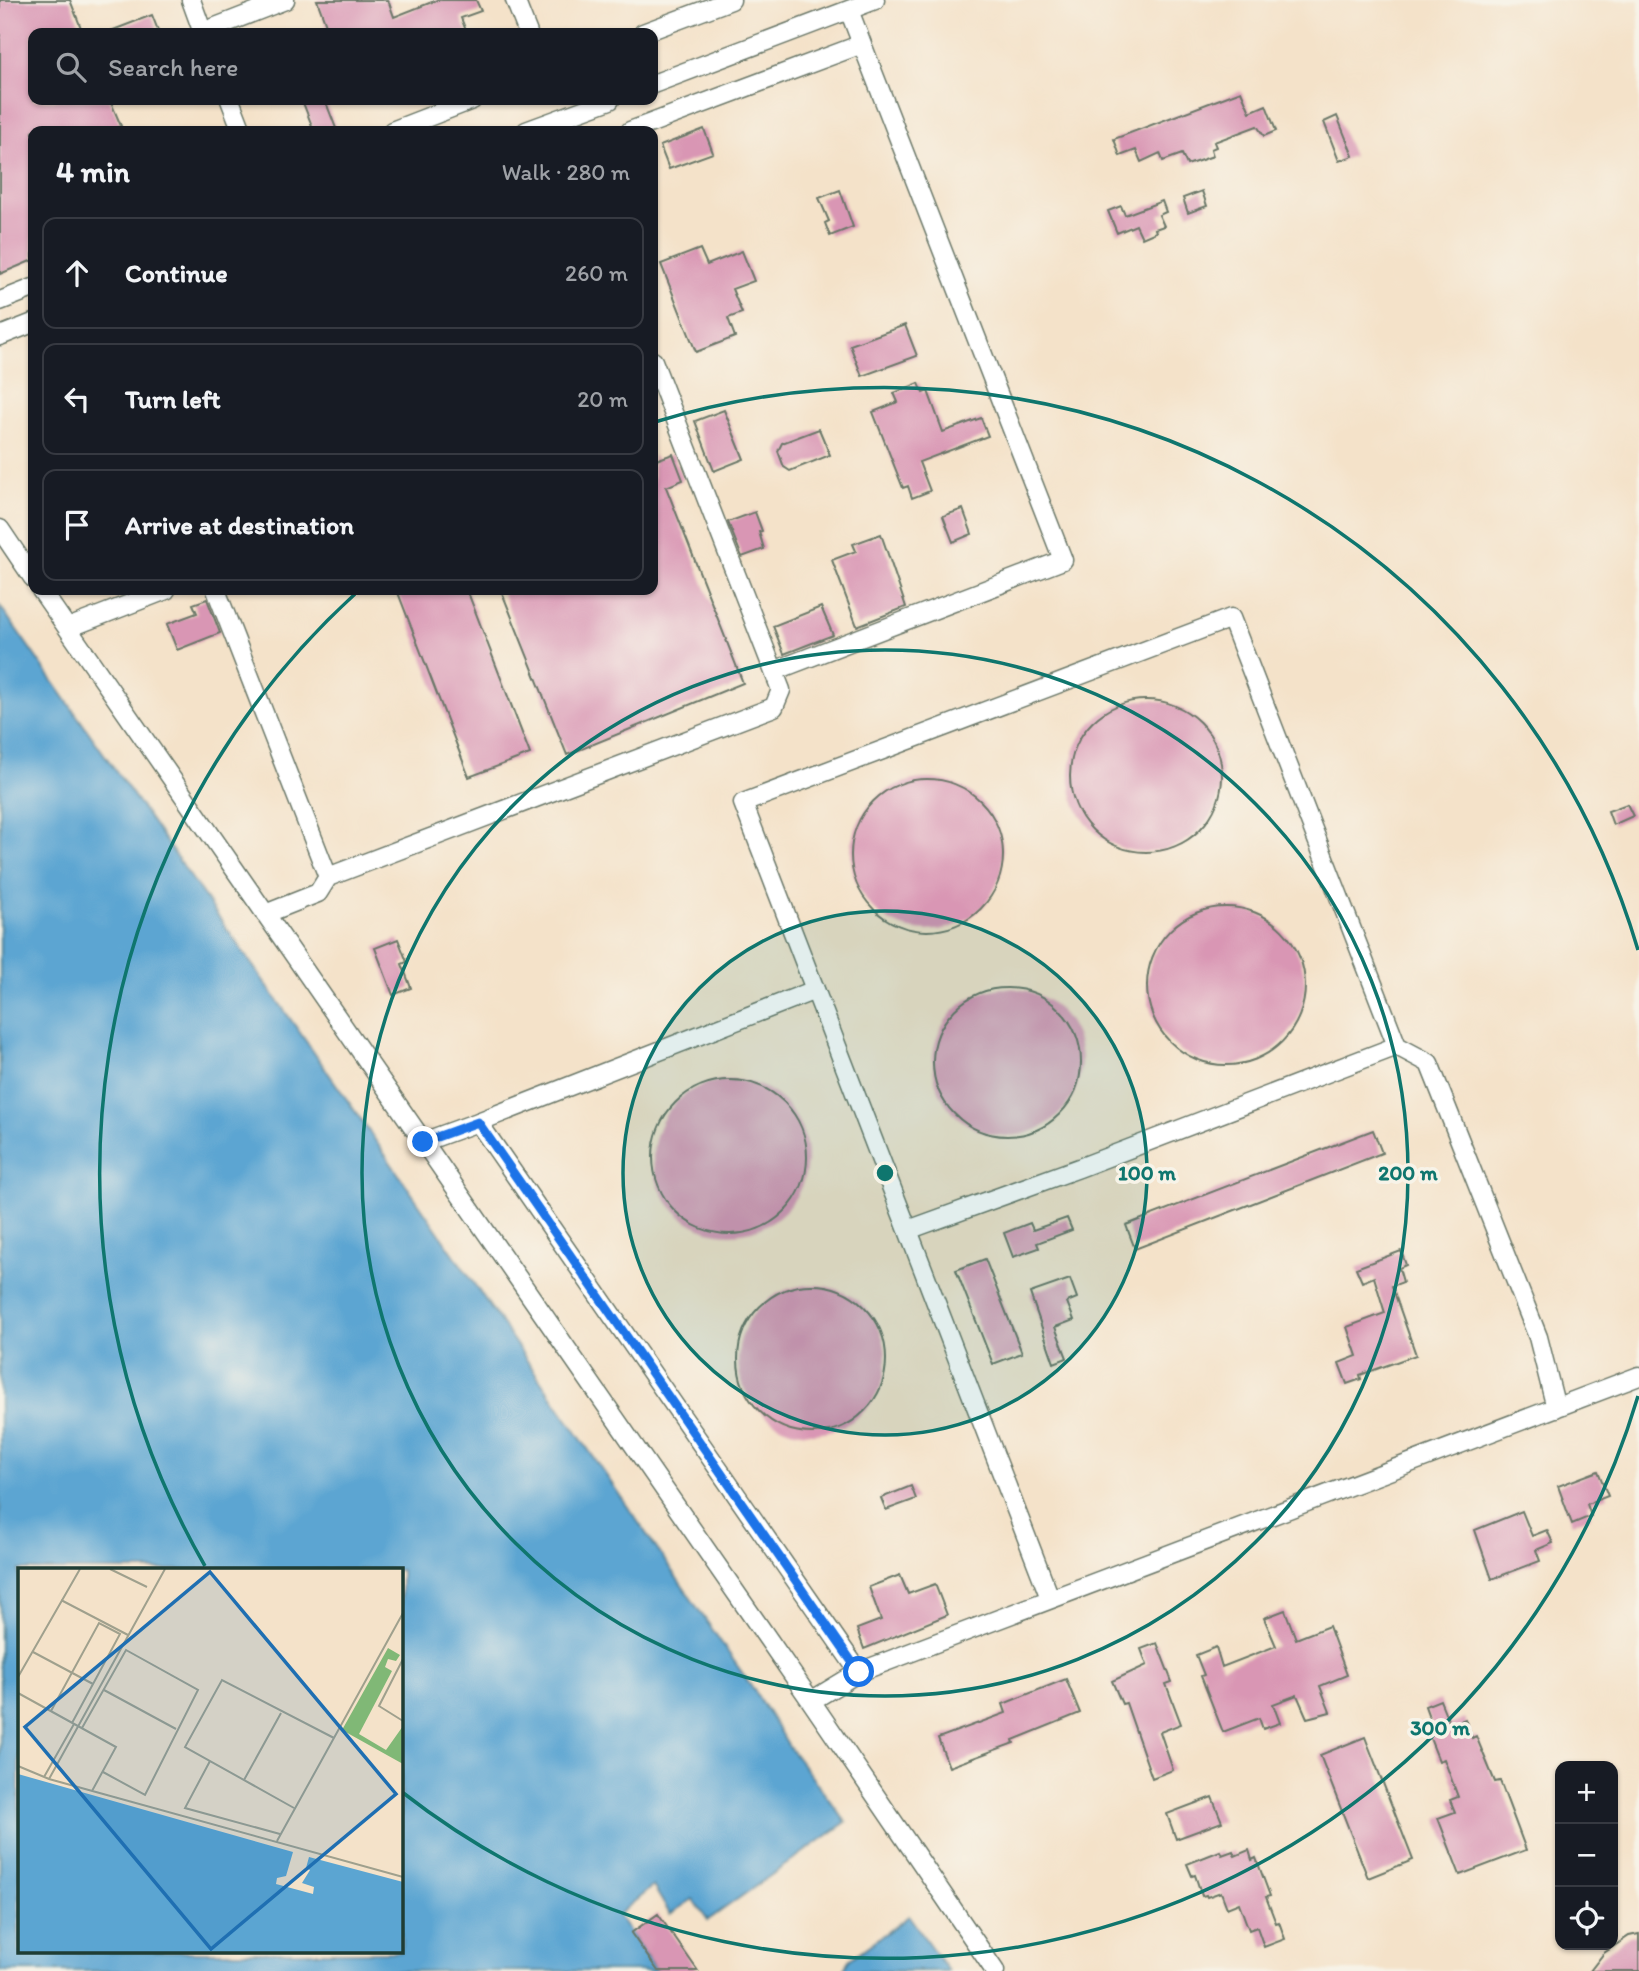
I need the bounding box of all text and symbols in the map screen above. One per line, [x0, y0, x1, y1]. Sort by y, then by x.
search box [28, 28, 658, 105]
icon: search [52, 48, 90, 86]
text: Search here [108, 51, 238, 83]
text: 4 min [56, 153, 130, 190]
text: Walk · 280 m [502, 158, 630, 186]
icon: ahead [58, 254, 96, 292]
text: Continue [125, 257, 228, 289]
text: 260 m [565, 259, 628, 287]
icon: left [58, 380, 96, 418]
text: Turn left [125, 383, 221, 415]
text: 20 m [577, 385, 628, 413]
icon: arrive [58, 506, 96, 544]
text: Arrive at destination [125, 509, 354, 541]
route end [407, 1126, 438, 1157]
text: 100 m [1118, 1160, 1176, 1185]
text: 200 m [1378, 1160, 1438, 1185]
centre of rings [873, 1161, 897, 1185]
inset map [18, 1568, 402, 1954]
route start [843, 1656, 874, 1687]
text: 300 m [1410, 1715, 1470, 1740]
map controls [1555, 1761, 1618, 1950]
button: + [1555, 1761, 1618, 1824]
button: − [1555, 1824, 1618, 1887]
button: locate [1555, 1887, 1618, 1950]

